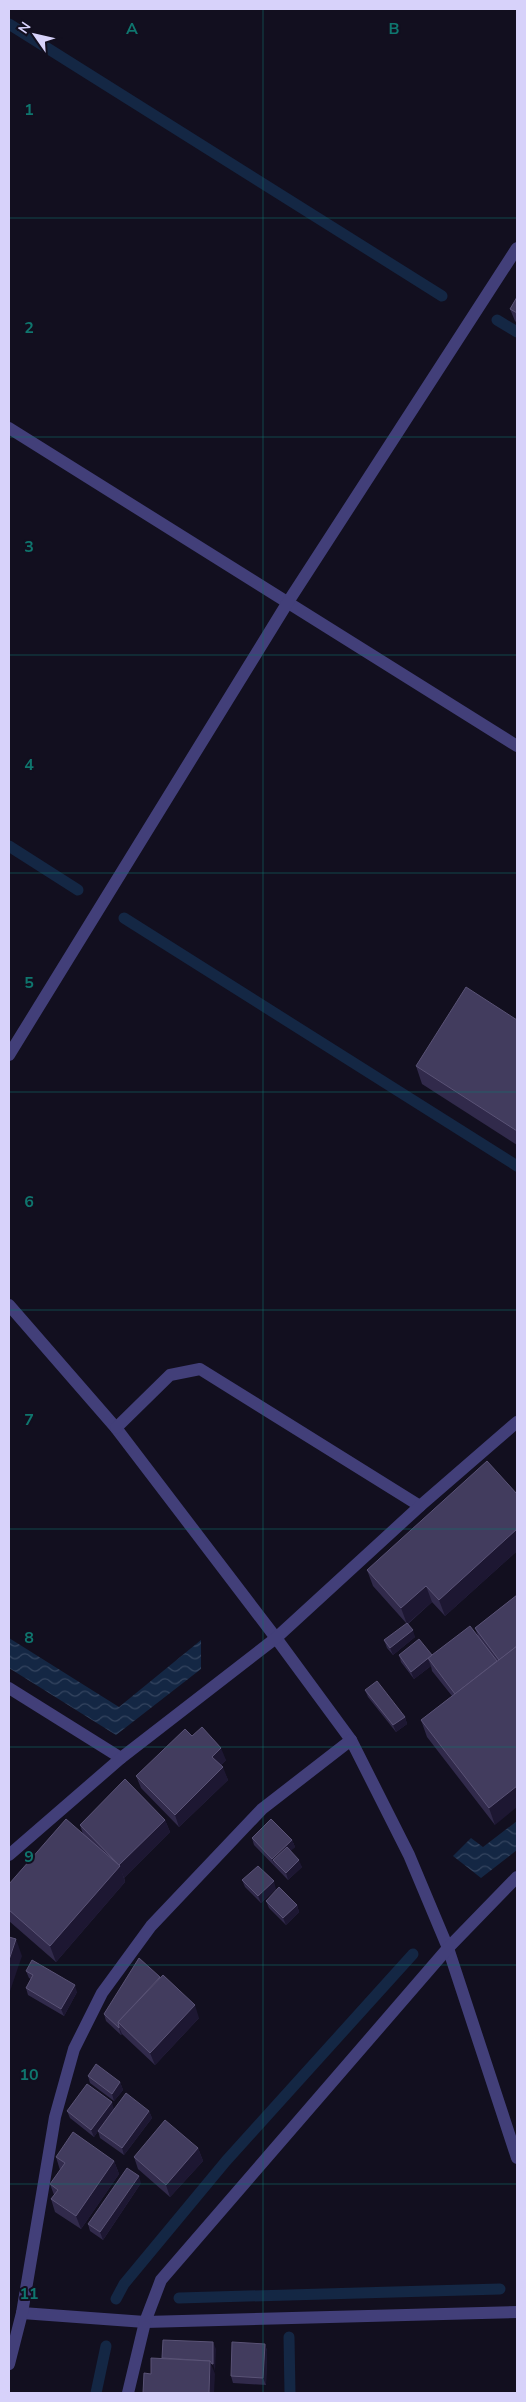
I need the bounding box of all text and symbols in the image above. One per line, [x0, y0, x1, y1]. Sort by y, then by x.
north arrow [10, 10, 60, 60]
text: N [14, 18, 35, 38]
text: A [126, 18, 138, 40]
text: B [388, 18, 400, 40]
text: 1 [24, 99, 34, 121]
text: 2 [24, 317, 34, 339]
text: 3 [24, 536, 34, 558]
text: 4 [24, 754, 34, 776]
text: 5 [24, 972, 34, 994]
text: 6 [24, 1191, 34, 1213]
text: 7 [24, 1409, 34, 1431]
text: 8 [24, 1627, 34, 1649]
text: 9 [24, 1846, 34, 1868]
text: 10 [19, 2064, 39, 2086]
text: 11 [19, 2283, 39, 2305]

